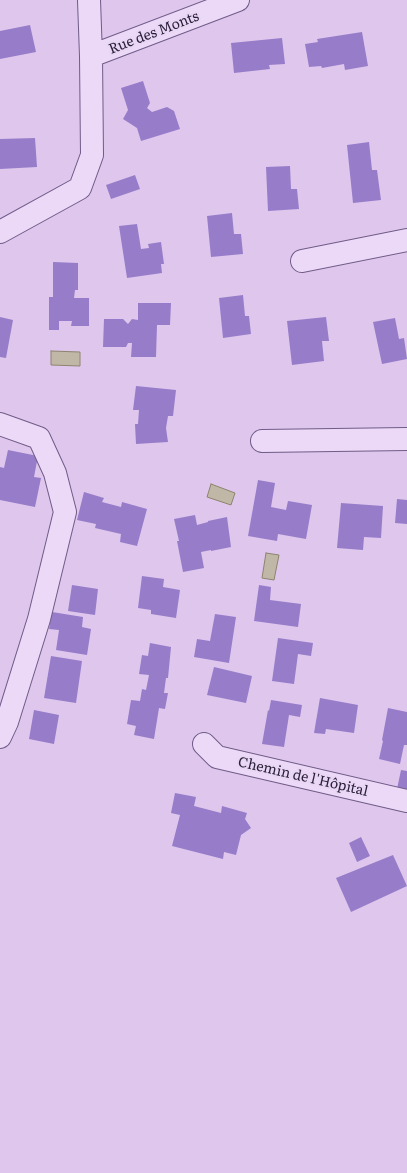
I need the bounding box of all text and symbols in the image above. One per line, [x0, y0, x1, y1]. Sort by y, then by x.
street label: Rue des Monts [106, 8, 202, 58]
street label: Chemin de l'Hôpital [236, 754, 370, 800]

